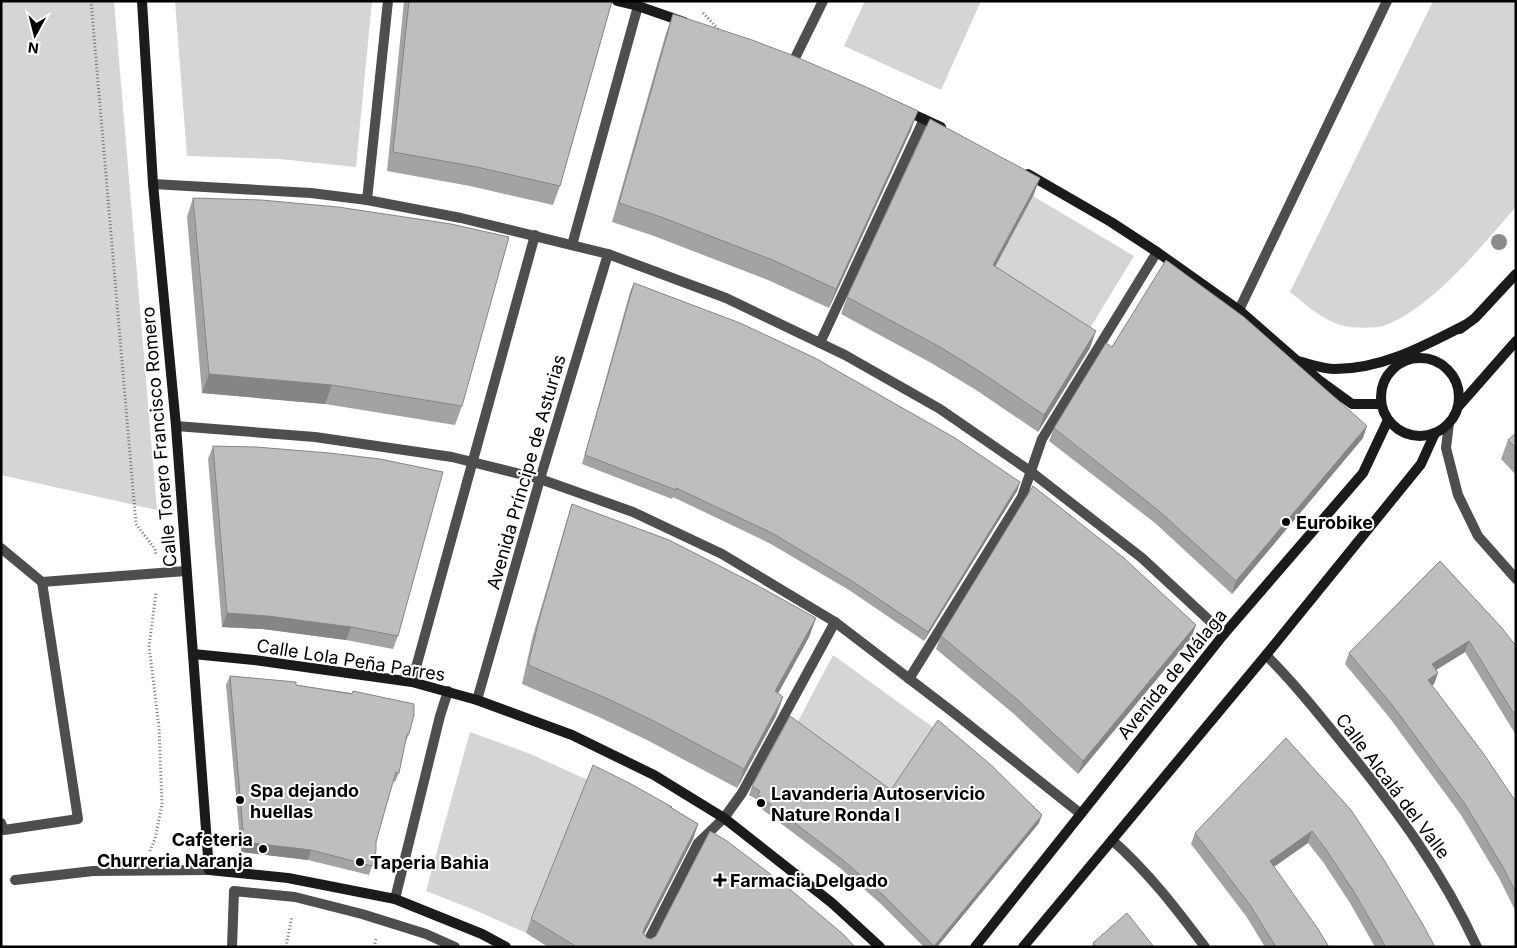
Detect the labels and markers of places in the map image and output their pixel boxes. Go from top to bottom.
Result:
place label: Eurobike [1296,512,1373,533]
marker: Eurobike [1280,516,1292,528]
place label: Spa dejando huellas [250,780,359,822]
place label: Lavanderia Autoservicio Nature Ronda I [771,783,985,825]
marker: Spa dejando huellas [234,794,246,806]
marker: Lavanderia Autoservicio Nature Ronda I [755,797,767,809]
place label: Cafeteria Churreria Naranja [97,829,253,871]
marker: Cafeteria Churreria Naranja [257,843,269,855]
place label: Taperia Bahia [370,852,489,873]
marker: Taperia Bahia [354,856,366,868]
place label: Farmacia Delgado [730,870,888,891]
marker: Farmacia Delgado [714,874,726,886]

